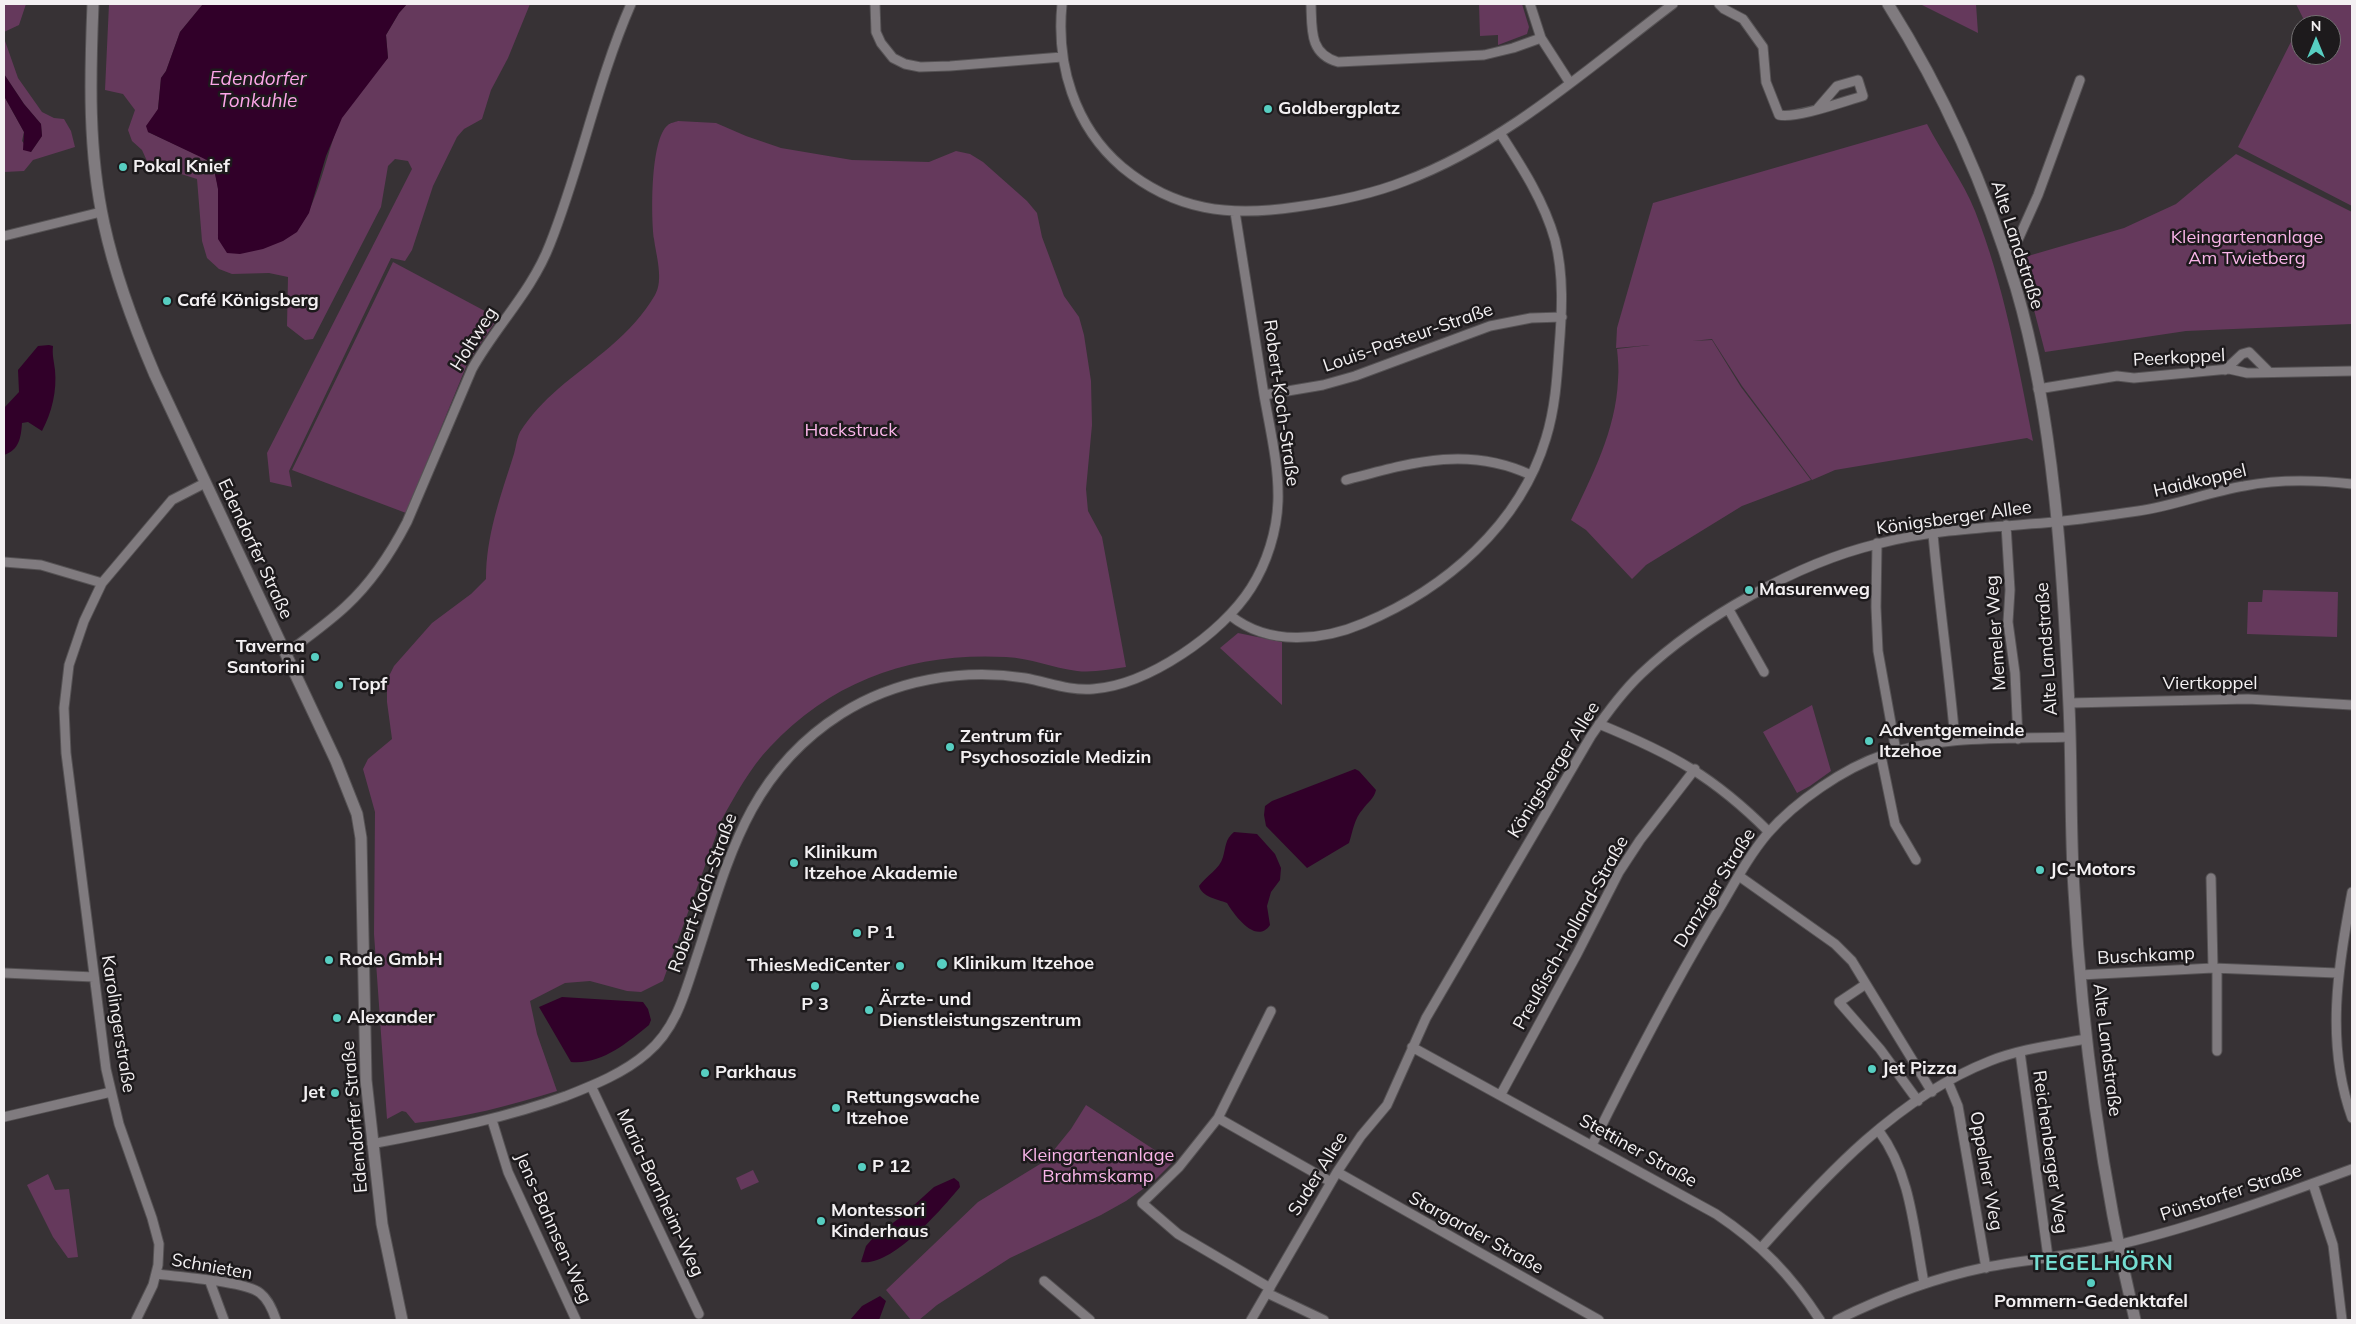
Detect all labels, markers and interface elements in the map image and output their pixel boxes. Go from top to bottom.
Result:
north arrow [2291,15,2341,65]
text: N [2311,17,2321,35]
water label: Edendorfer Tonkuhle [209,68,307,112]
place label: Goldbergplatz [1278,98,1400,120]
marker: Goldbergplatz [1262,103,1274,115]
place label: Pokal Knief [133,156,230,178]
marker: Pokal Knief [117,161,129,173]
street label: Alte Landstraße [1986,178,2048,312]
park label: Kleingartenanlage Am Twietberg [2171,227,2323,270]
place label: Café Königsberg [177,290,319,312]
marker: Café Königsberg [161,295,173,307]
street label: Louis-Pasteur-Straße [1320,299,1496,377]
street label: Holtweg [446,303,502,375]
street label: Robert-Koch-Straße [1259,318,1303,488]
street label: Peerkoppel [2132,345,2226,371]
park label: Hackstruck [805,420,897,442]
street label: Haidkoppel [2151,460,2249,502]
street label: Edendorfer Straße [213,475,297,623]
street label: Königsberger Allee [1875,496,2033,540]
street label: Memeler Weg [1981,575,2011,691]
place label: Masurenweg [1759,579,1870,601]
street label: Alte Landstraße [2032,582,2062,716]
marker: Masurenweg [1743,584,1755,596]
place label: Taverna Santorini [227,636,305,679]
marker: Taverna Santorini [309,651,321,663]
street label: Viertkoppel [2163,673,2257,695]
place label: Topf [349,674,387,696]
marker: Topf [333,679,345,691]
street label: Königsberger Allee [1503,698,1605,842]
place label: Adventgemeinde Itzehoe [1879,720,2024,762]
place label: Zentrum für Psychosoziale Medizin [960,726,1151,769]
marker: Adventgemeinde Itzehoe [1863,735,1875,747]
marker: Zentrum für Psychosoziale Medizin [944,741,956,753]
street label: Robert-Koch-Straße [664,810,742,976]
street label: Danziger Straße [1670,825,1760,951]
street label: Preußisch-Holland-Straße [1509,832,1633,1034]
place label: Klinikum Itzehoe Akademie [804,842,958,884]
marker: Klinikum Itzehoe Akademie [788,857,800,869]
place label: JC-Motors [2050,859,2136,881]
marker: JC-Motors [2034,864,2046,876]
place label: P 1 [867,922,895,944]
marker: P 1 [851,927,863,939]
street label: Buschkamp [2097,943,2195,969]
place label: Rode GmbH [339,949,443,971]
place label: Klinikum Itzehoe [953,953,1094,975]
street label: Karolingerstraße [96,954,140,1094]
marker: Rode GmbH [323,954,335,966]
place label: ThiesMediCenter [747,955,890,977]
marker: Klinikum Itzehoe [935,957,949,971]
marker: ThiesMediCenter [894,960,906,972]
marker: P 3 [809,980,821,992]
street label: Alte Landstraße [2088,982,2126,1118]
place label: Ärzte- und Dienstleistungszentrum [879,989,1081,1032]
place label: P 3 [801,994,829,1016]
marker: Ärzte- und Dienstleistungszentrum [863,1004,875,1016]
place label: Alexander [347,1007,435,1029]
marker: Alexander [331,1012,343,1024]
street label: Edendorfer Straße [338,1040,372,1194]
place label: Jet Pizza [1882,1058,1957,1080]
place label: Parkhaus [715,1062,797,1084]
marker: Jet Pizza [1866,1063,1878,1075]
marker: Parkhaus [699,1067,711,1079]
street label: Reichenberger Weg [2028,1069,2072,1235]
place label: Jet [302,1082,325,1104]
marker: Jet [329,1087,341,1099]
place label: Rettungswache Itzehoe [846,1087,980,1130]
marker: Rettungswache Itzehoe [830,1102,842,1114]
street label: Maria-Bornheim-Weg [612,1106,708,1280]
street label: Stettiner Straße [1575,1110,1701,1192]
street label: Oppelner Weg [1965,1110,2007,1232]
street label: Suder Allee [1284,1128,1352,1220]
park label: Kleingartenanlage Brahmskamp [1022,1145,1174,1188]
street label: Jens-Bahnsen-Weg [510,1149,596,1307]
place label: P 12 [872,1156,911,1178]
street label: Pünstorfer Straße [2157,1160,2305,1226]
marker: P 12 [856,1161,868,1173]
street label: Stargarder Straße [1405,1187,1547,1279]
place label: Montessori Kinderhaus [831,1200,928,1242]
marker: Montessori Kinderhaus [815,1215,827,1227]
street label: Schnieten [170,1249,254,1285]
district label: TEGELHÖRN [2029,1250,2175,1276]
marker: Pommern-Gedenktafel [2085,1277,2097,1289]
place label: Pommern-Gedenktafel [1994,1291,2188,1313]

